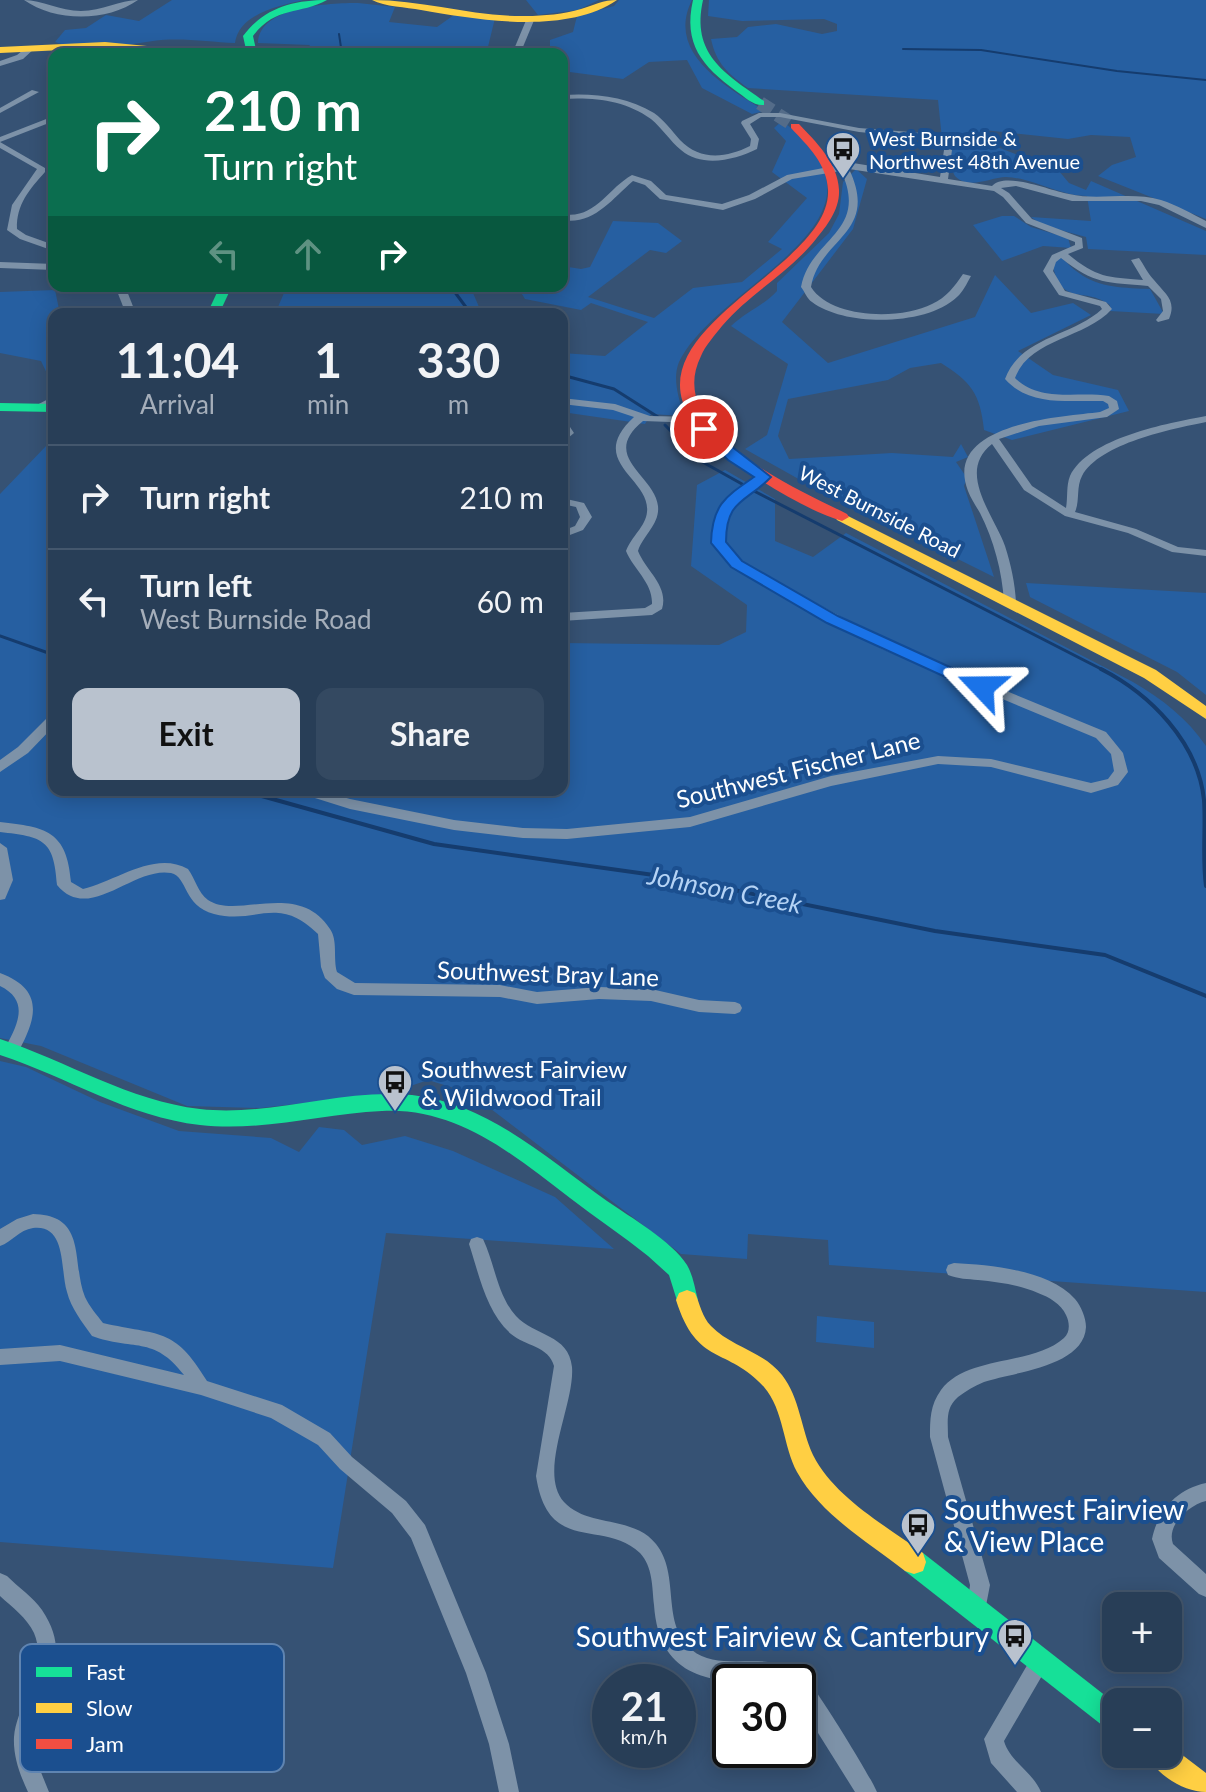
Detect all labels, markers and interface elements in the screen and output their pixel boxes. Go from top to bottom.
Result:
text: 210 m [204,76,362,143]
icon: right [72,80,176,184]
place label: West Burnside & Northwest 48th Avenue [869,126,1080,173]
bus stop icon: West Burnside & Northwest 48th Avenue [824,130,862,180]
text: Turn right [204,144,357,188]
icon: left [202,232,246,276]
icon: ahead [286,232,330,276]
icon: right [370,232,414,276]
text: 11:04 [116,331,239,388]
text: 1 [314,331,342,388]
text: 330 [417,331,500,388]
text: Arrival [140,388,215,420]
text: min [307,388,349,420]
text: m [448,388,469,420]
pin [670,395,738,463]
icon: arrive [682,407,726,451]
street label: West Burnside Road [795,460,965,562]
icon: right [72,475,116,519]
text: Turn right [140,479,270,515]
text: 210 m [459,479,544,515]
text: Turn left [140,567,252,603]
icon: left [72,579,116,623]
text: 60 m [477,583,544,619]
text: West Burnside Road [140,603,372,635]
position arrow [940,645,1024,729]
button: Exit [72,688,300,780]
button: Share [316,688,544,780]
street label: Southwest Fischer Lane [673,725,923,813]
water label: Johnson Creek [644,858,805,920]
street label: Southwest Bray Lane [437,955,659,991]
place label: Southwest Fairview & Wildwood Trail [421,1054,627,1111]
bus stop icon: Southwest Fairview & Wildwood Trail [376,1063,414,1113]
place label: Southwest Fairview & View Place [944,1492,1185,1558]
bus stop icon: Southwest Fairview & View Place [899,1506,937,1556]
map controls [1102,1592,1182,1768]
button: + [1102,1592,1182,1672]
bus stop icon: Southwest Fairview & Canterbury [996,1617,1034,1667]
place label: Southwest Fairview & Canterbury [576,1619,990,1653]
legend [20,1644,284,1772]
text: Fast [86,1658,125,1685]
speed limit sign: 30 [712,1664,816,1768]
text: 21 [621,1682,667,1730]
button: − [1102,1688,1182,1768]
text: Slow [86,1694,133,1721]
text: km/h [621,1724,667,1748]
text: Jam [86,1730,124,1757]

